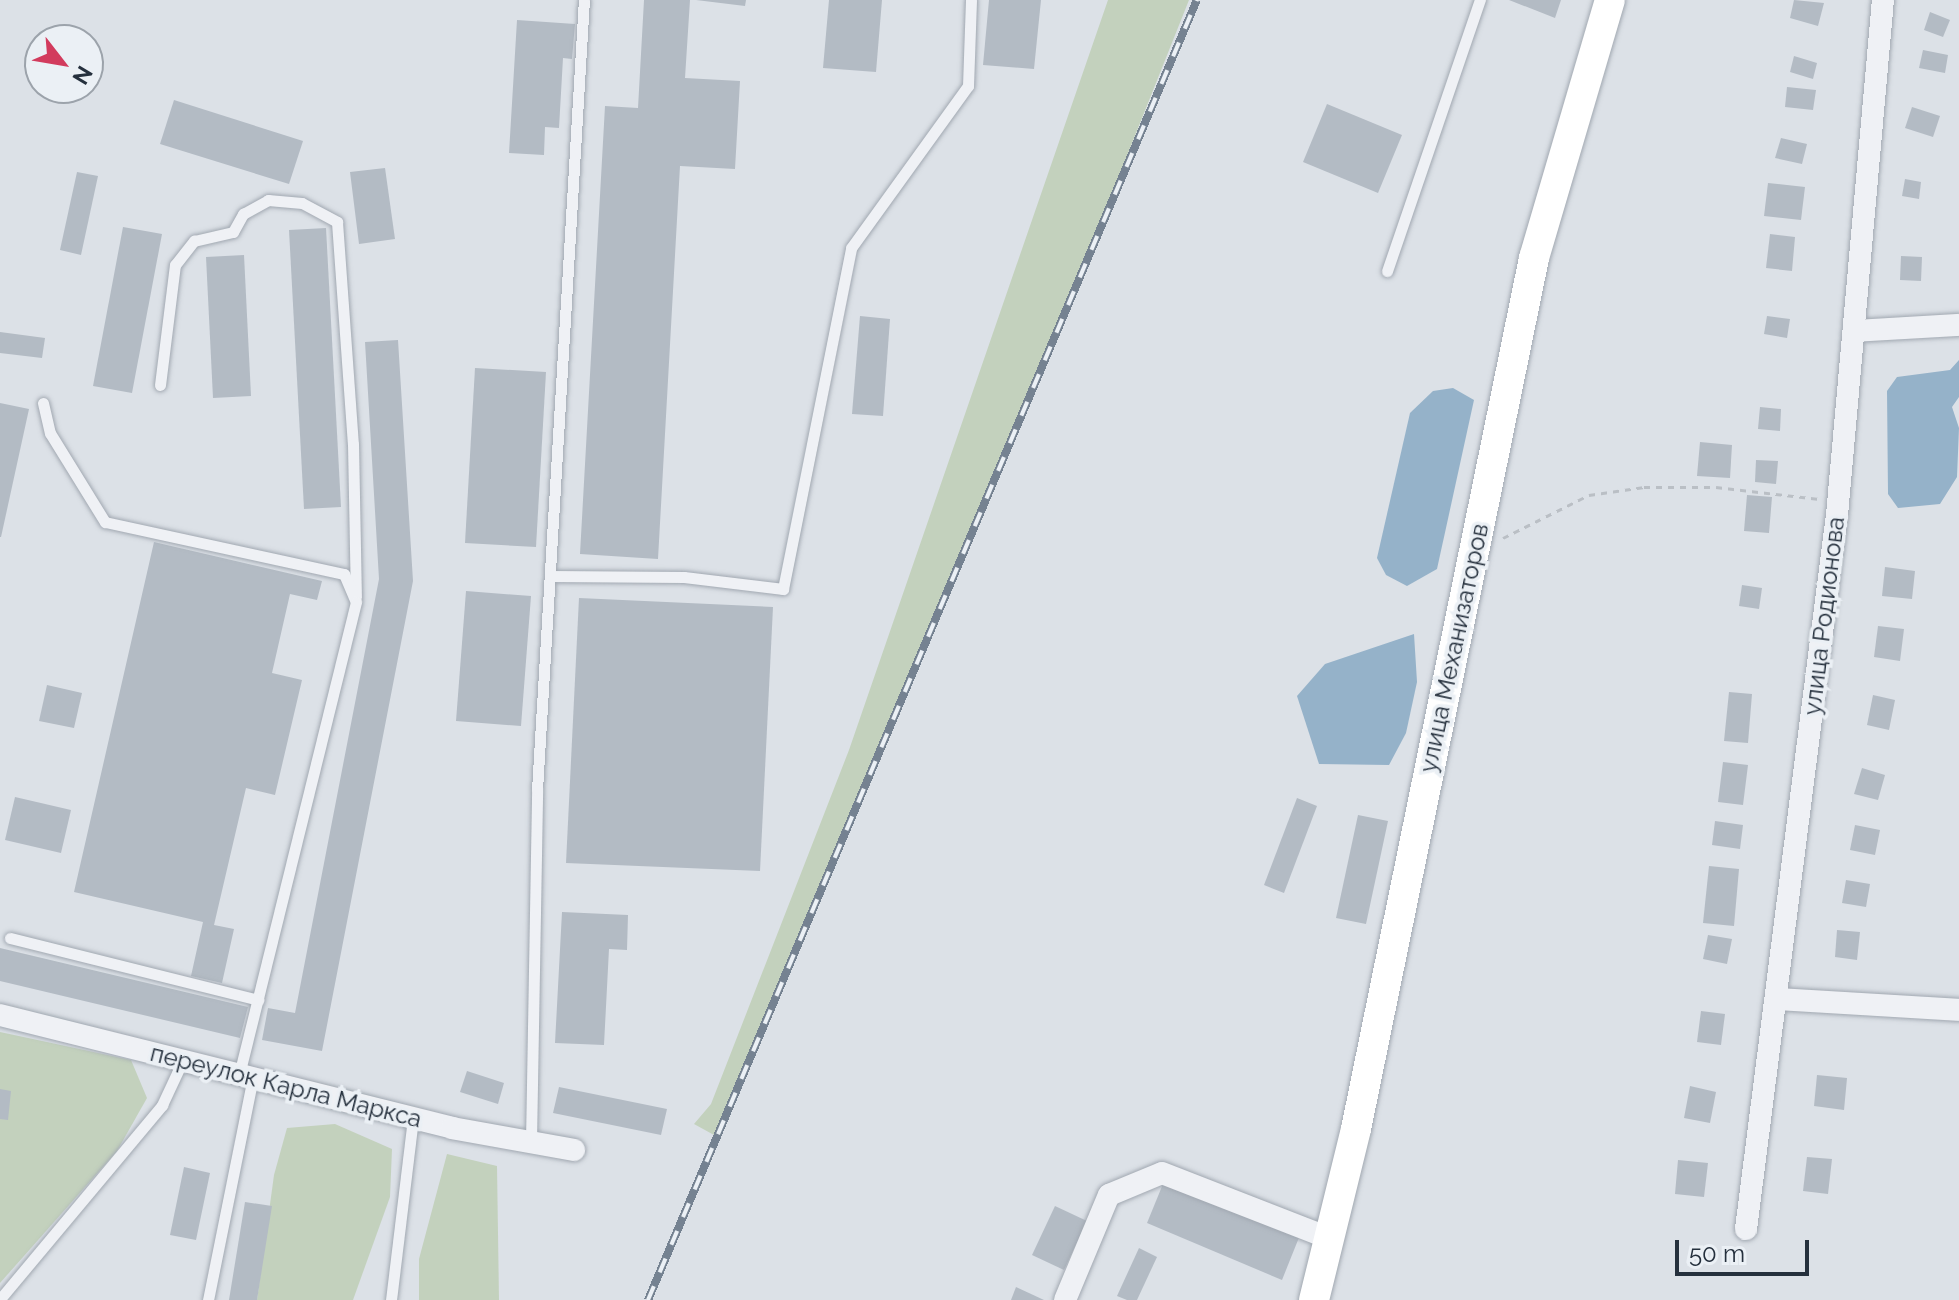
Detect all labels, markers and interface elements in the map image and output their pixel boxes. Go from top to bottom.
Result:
north arrow [24,24,104,104]
text: N [67,61,98,89]
street label: улица Родионова [1798,515,1850,717]
street label: улица Механизаторов [1414,521,1494,775]
street label: переулок Карла Маркса [147,1038,425,1134]
scale bar [1679,1224,1813,1274]
text: 50 m [1689,1239,1745,1268]

